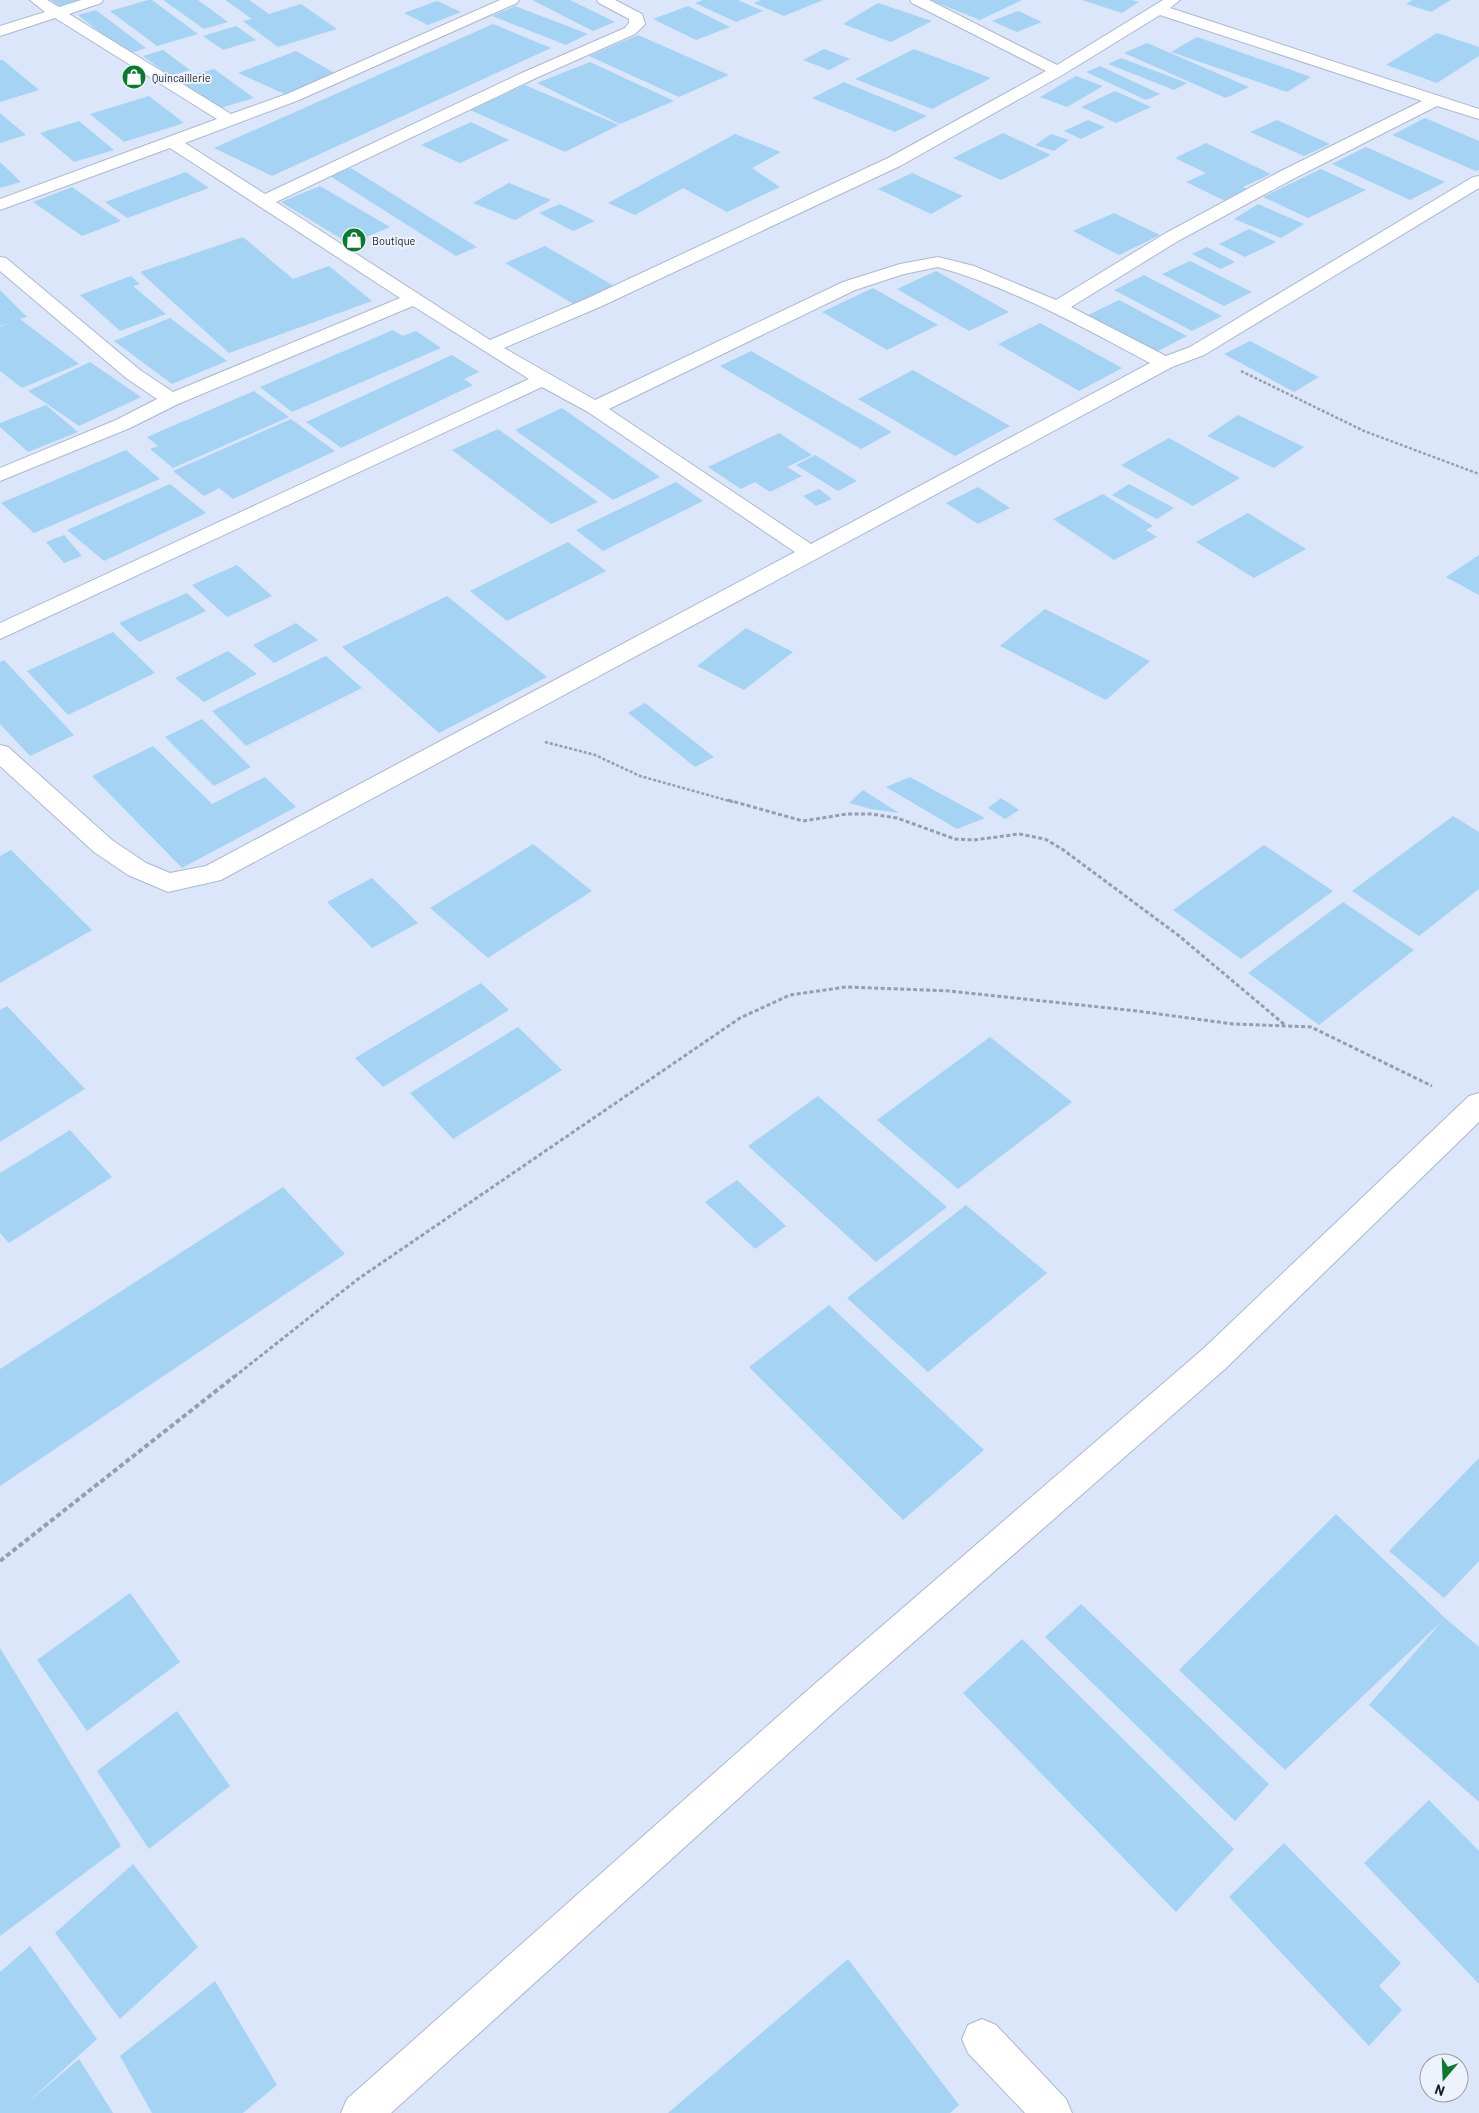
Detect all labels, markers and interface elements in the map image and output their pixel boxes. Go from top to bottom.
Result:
shop icon: Quincaillerie [121,64,147,90]
place label: Quincaillerie [152,71,211,84]
shop icon: Boutique [341,227,367,253]
place label: Boutique [372,234,416,247]
north arrow [1419,2053,1469,2103]
text: N [1432,2081,1447,2100]

